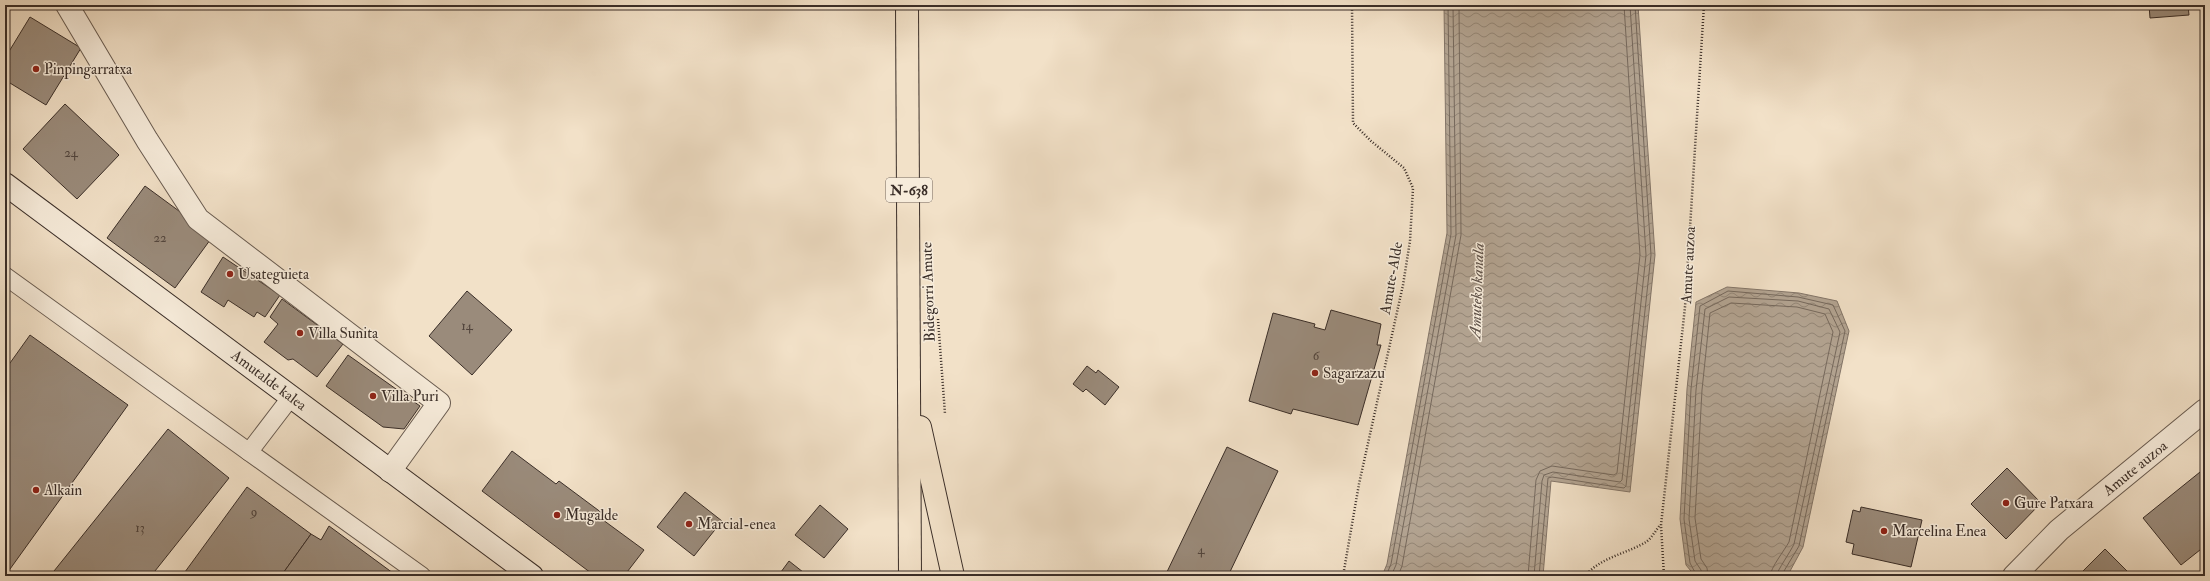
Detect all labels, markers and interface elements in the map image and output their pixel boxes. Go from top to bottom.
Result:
place label: Pinpingarratxa [44,60,133,80]
marker: Pinpingarratxa [31,64,41,74]
house number: 24 [64,145,79,161]
road number: N-638 [886,178,932,202]
street label: Amute auzoa [1677,225,1700,305]
house number: 22 [153,230,167,246]
street label: Amute-Alde [1376,240,1407,317]
street label: Bidegorri Amute [917,242,940,342]
water label: Amuteko kanala [1465,243,1489,341]
place label: Usateguieta [238,265,310,284]
marker: Usateguieta [225,269,235,279]
house number: 14 [461,318,474,334]
place label: Villa Sunita [308,324,379,343]
marker: Villa Sunita [295,328,305,338]
street label: Amutalde kalea [226,345,311,416]
house number: 6 [1313,348,1321,364]
place label: Sagarzazu [1323,364,1385,383]
marker: Sagarzazu [1310,368,1320,378]
place label: Villa Puri [381,387,439,406]
marker: Villa Puri [368,391,378,401]
street label: Amute auzoa [2098,436,2172,501]
place label: Alkain [43,481,83,500]
marker: Alkain [31,485,41,495]
place label: Gure Patxara [2014,494,2094,513]
marker: Gure Patxara [2001,498,2011,508]
house number: 9 [250,504,257,520]
place label: Mugalde [565,506,618,525]
marker: Mugalde [552,510,562,520]
place label: Marcial-enea [697,515,777,534]
marker: Marcial-enea [684,519,694,529]
house number: 13 [135,520,145,536]
place label: Marcelina Enea [1892,522,1987,541]
marker: Marcelina Enea [1879,526,1889,536]
house number: 4 [1197,542,1205,558]

